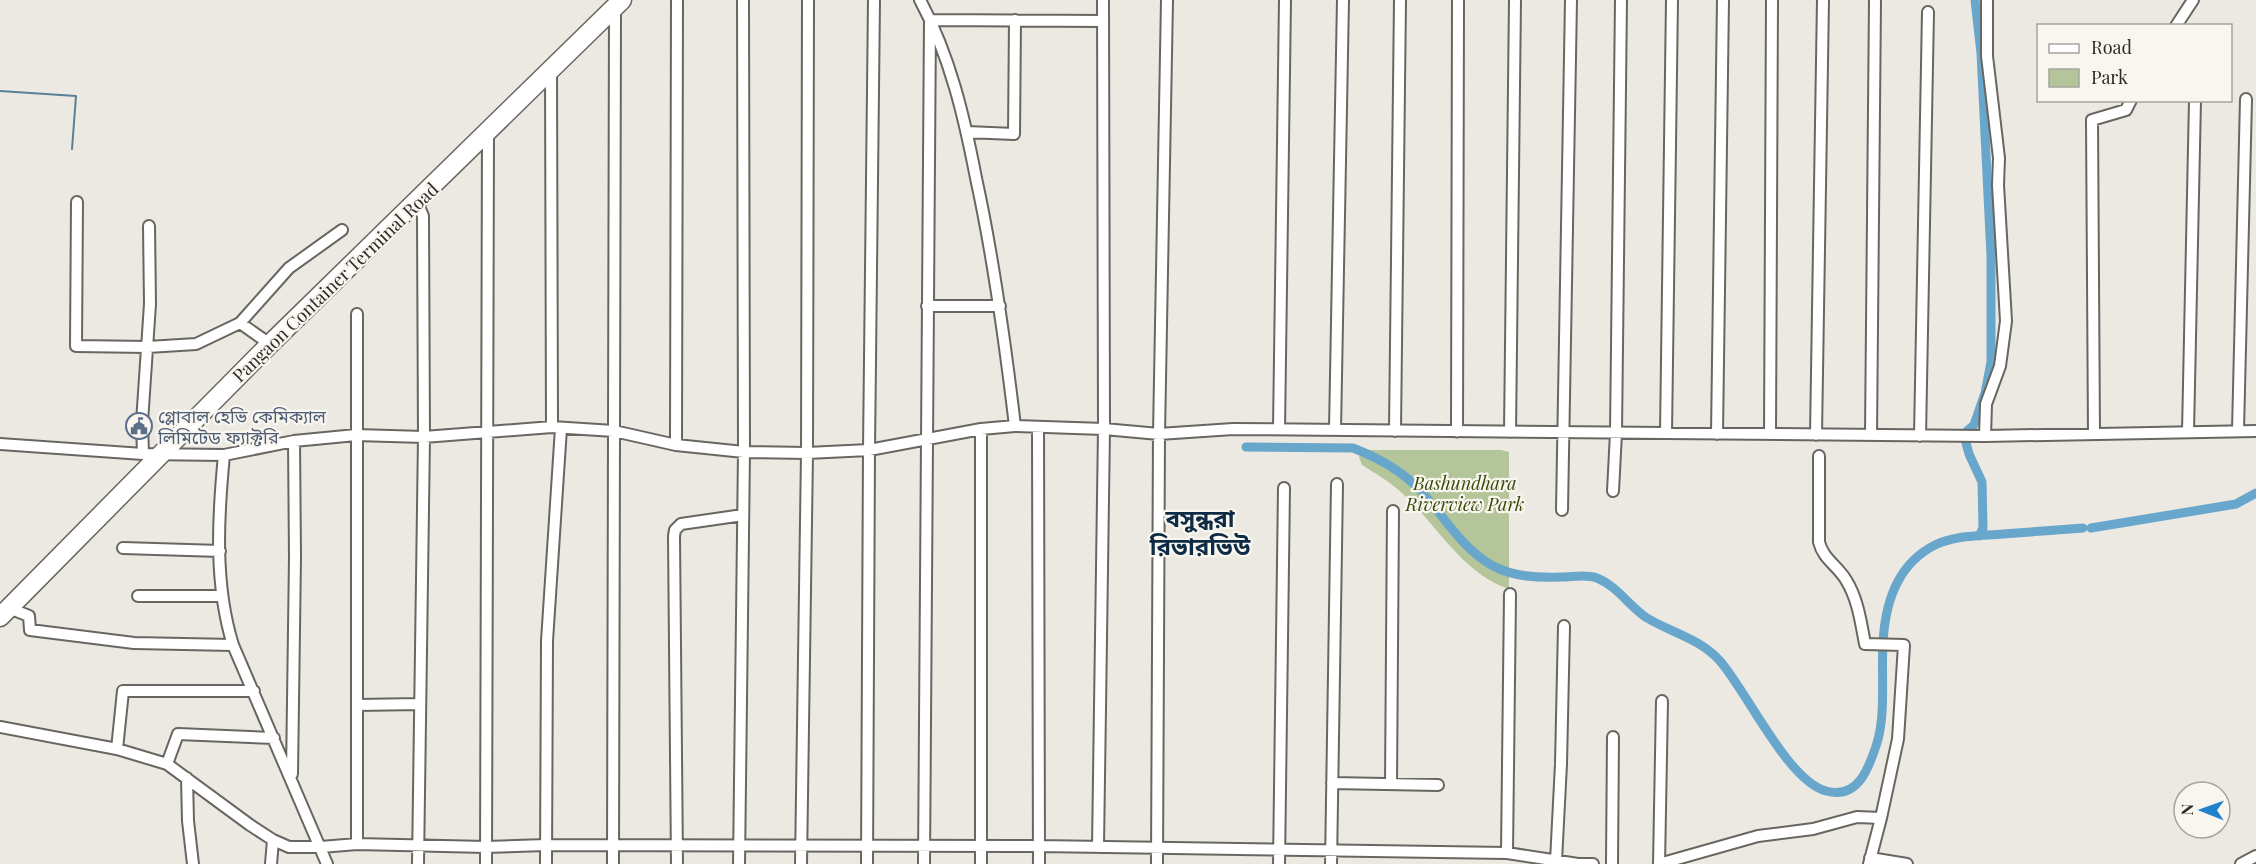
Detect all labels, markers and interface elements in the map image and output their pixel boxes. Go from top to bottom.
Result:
legend [2037,24,2232,102]
text: Road [2091,35,2132,59]
text: Park [2091,65,2128,89]
street label: Pangaon Container Terminal Road [227,177,444,387]
place label: গ্লোবাল হেভি কেমিক্যাল লিমিটেড ফ্যাক্টরি [157,404,327,449]
public building icon: গ্লোবাল হেভি কেমিক্যাল লিমিটেড ফ্যাক্টরি [124,411,154,441]
park label: Bashundhara Riverview Park [1405,471,1524,516]
district label: বসুন্ধরা রিভারভিউ [1149,501,1251,561]
north arrow [2172,780,2232,840]
text: N [2176,803,2197,816]

